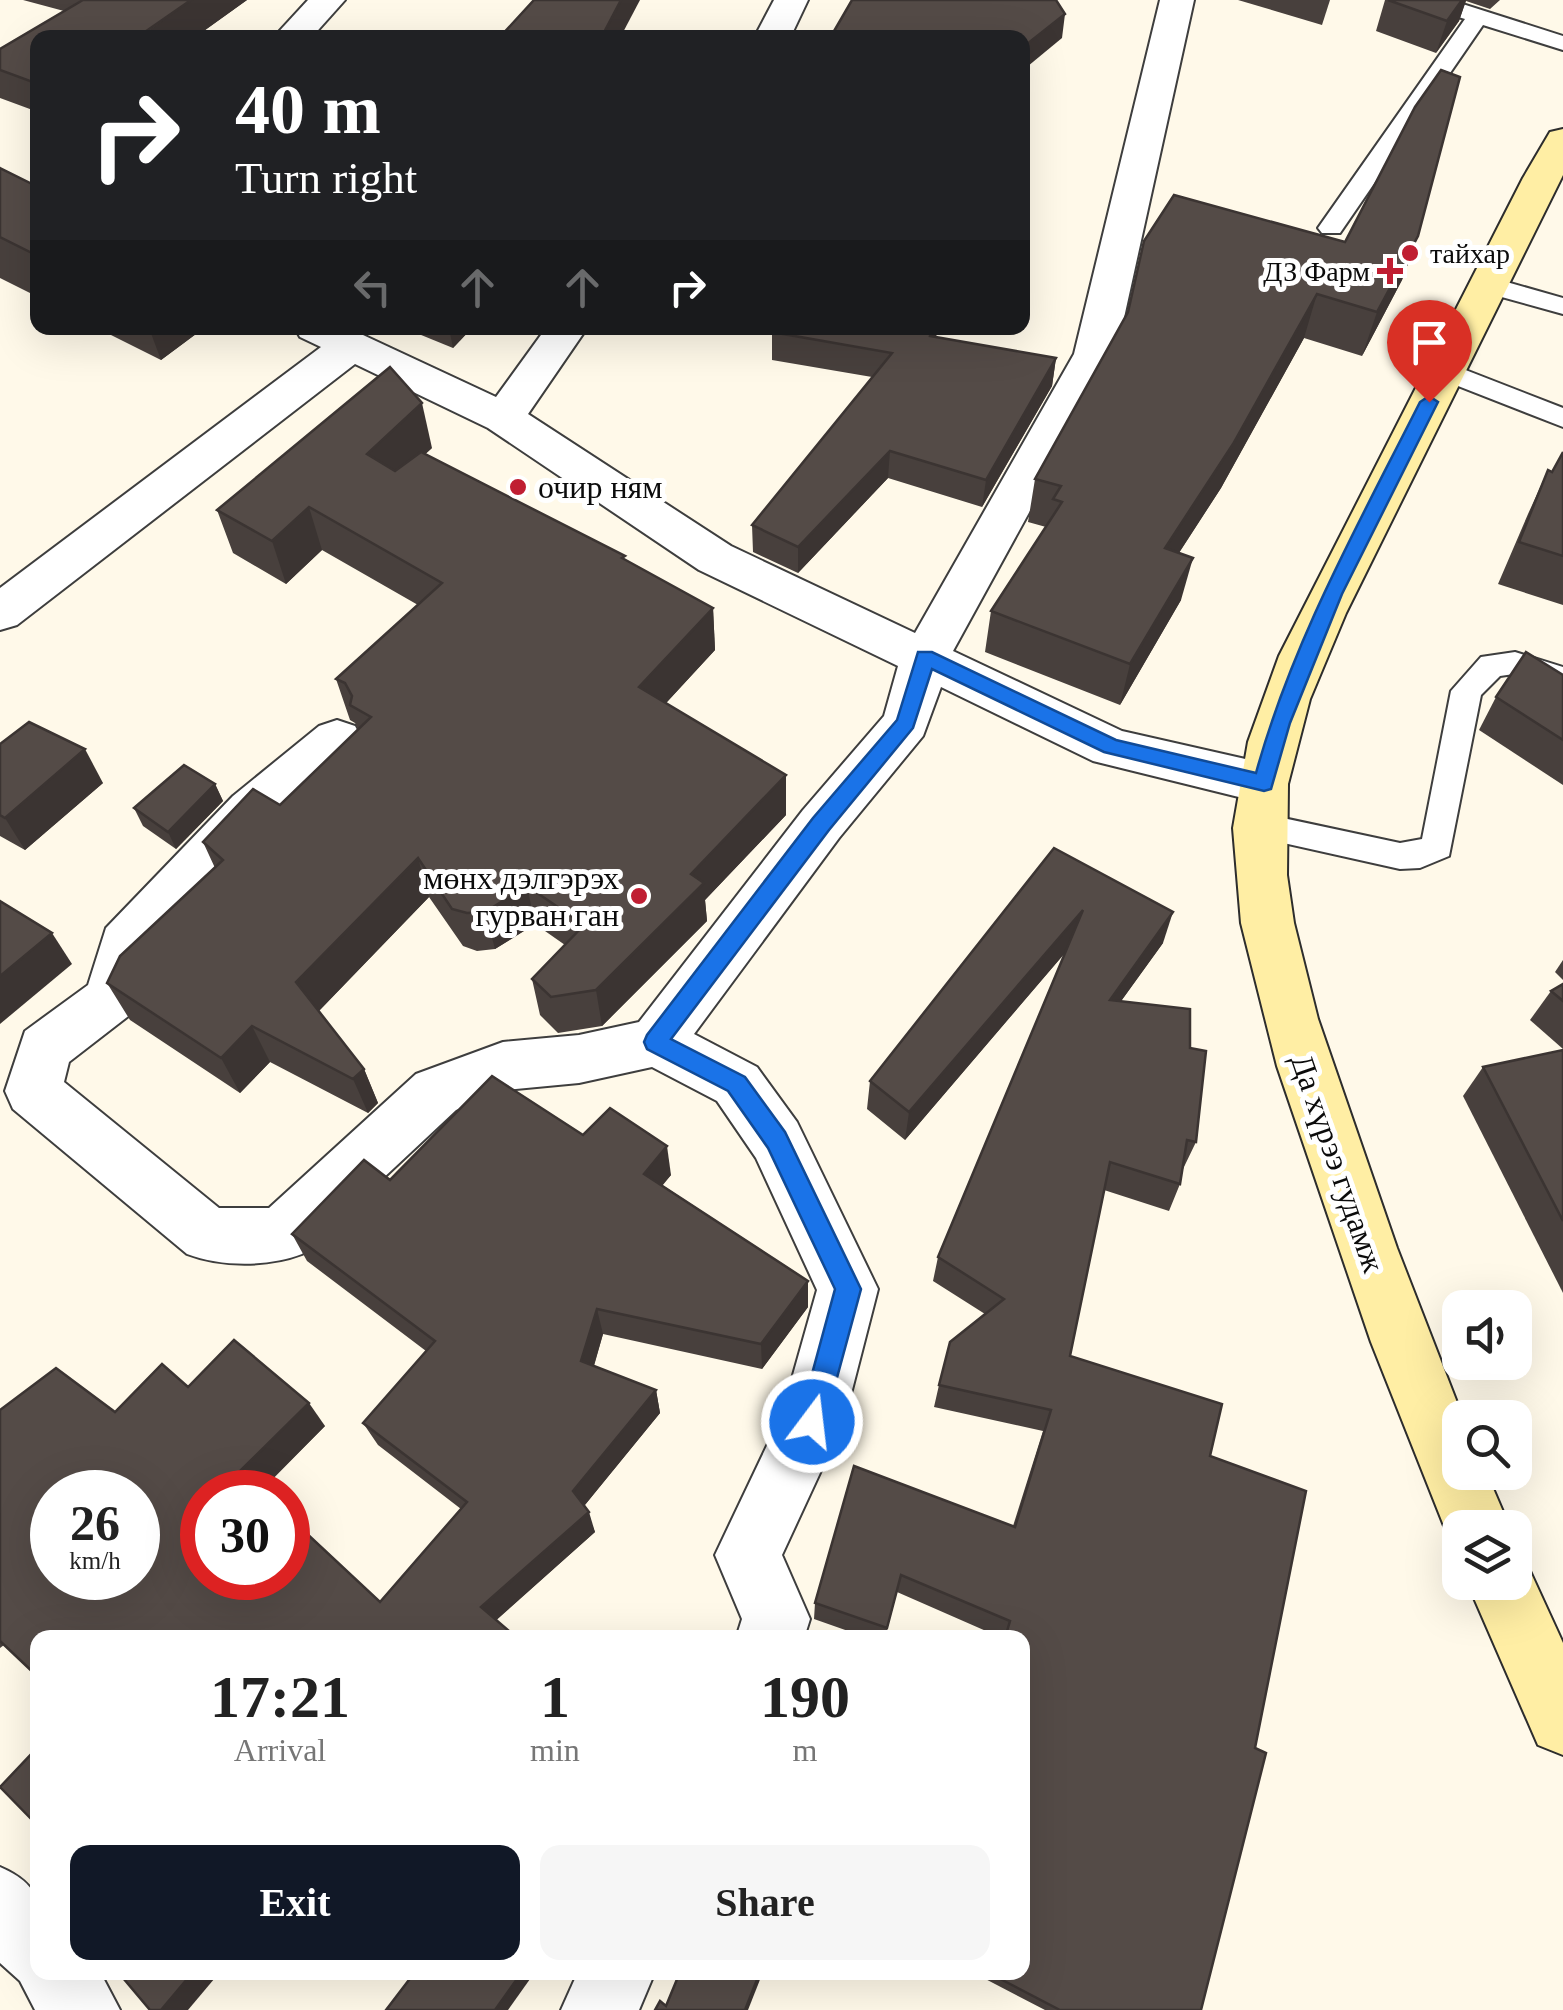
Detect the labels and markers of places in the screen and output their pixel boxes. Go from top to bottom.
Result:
place label: тайхар [1430,238,1510,269]
marker: тайхар [1399,242,1421,264]
place label: ДЗ Фарм [1263,256,1370,287]
marker: ДЗ Фарм [1379,260,1401,282]
pin [1387,300,1472,403]
place label: очир ням [538,469,662,505]
marker: очир ням [507,476,529,498]
place label: мөнх дэлгэрэх гурван ган [423,860,619,933]
marker: мөнх дэлгэрэх гурван ган [628,885,650,907]

